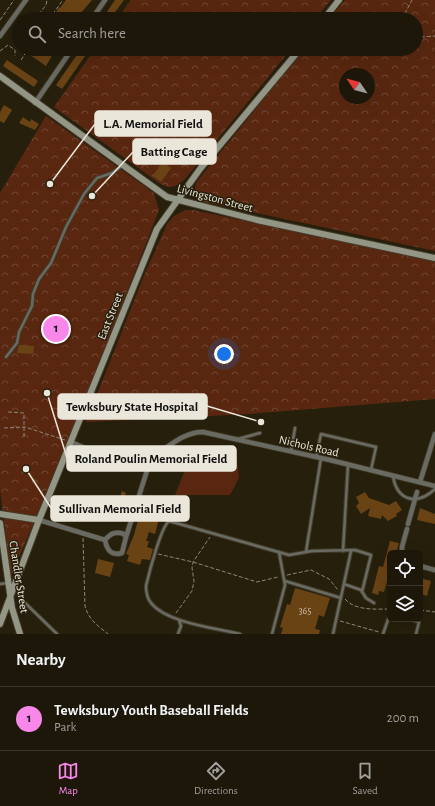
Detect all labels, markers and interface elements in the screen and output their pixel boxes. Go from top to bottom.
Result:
search box [12,12,423,56]
icon: search [26,23,48,45]
text: Search here [58,26,126,41]
north arrow [339,68,375,104]
callout: L.A. Memorial Field [95,111,211,136]
text: L.A. Memorial Field [103,118,203,131]
callout: Batting Cage [133,139,216,164]
text: Batting Cage [141,146,207,159]
street label: Livingston Street [176,182,254,214]
street label: East Street [95,291,125,341]
pin: 1 [43,314,69,344]
your location [214,344,234,364]
callout: Tewksbury State Hospital [58,394,207,419]
text: Tewksbury State Hospital [66,401,198,414]
street label: Nichols Road [278,433,340,459]
callout: Roland Poulin Memorial Field [67,446,236,471]
text: Roland Poulin Memorial Field [75,453,228,466]
callout: Sullivan Memorial Field [51,496,189,521]
text: Sullivan Memorial Field [59,503,181,516]
street label: Chandler Street [7,540,31,614]
map controls [387,550,423,622]
button: locate [387,550,423,586]
button: layers [387,586,423,622]
house number: 365 [299,606,312,616]
text: Nearby [16,651,66,668]
text: Tewksbury Youth Baseball Fields [54,703,248,718]
text: 1 [27,712,31,725]
text: 200 m [387,712,419,725]
text: Park [54,721,76,734]
tab: Map [57,760,79,797]
tab: Directions [194,760,238,797]
tab: Saved [352,760,378,797]

